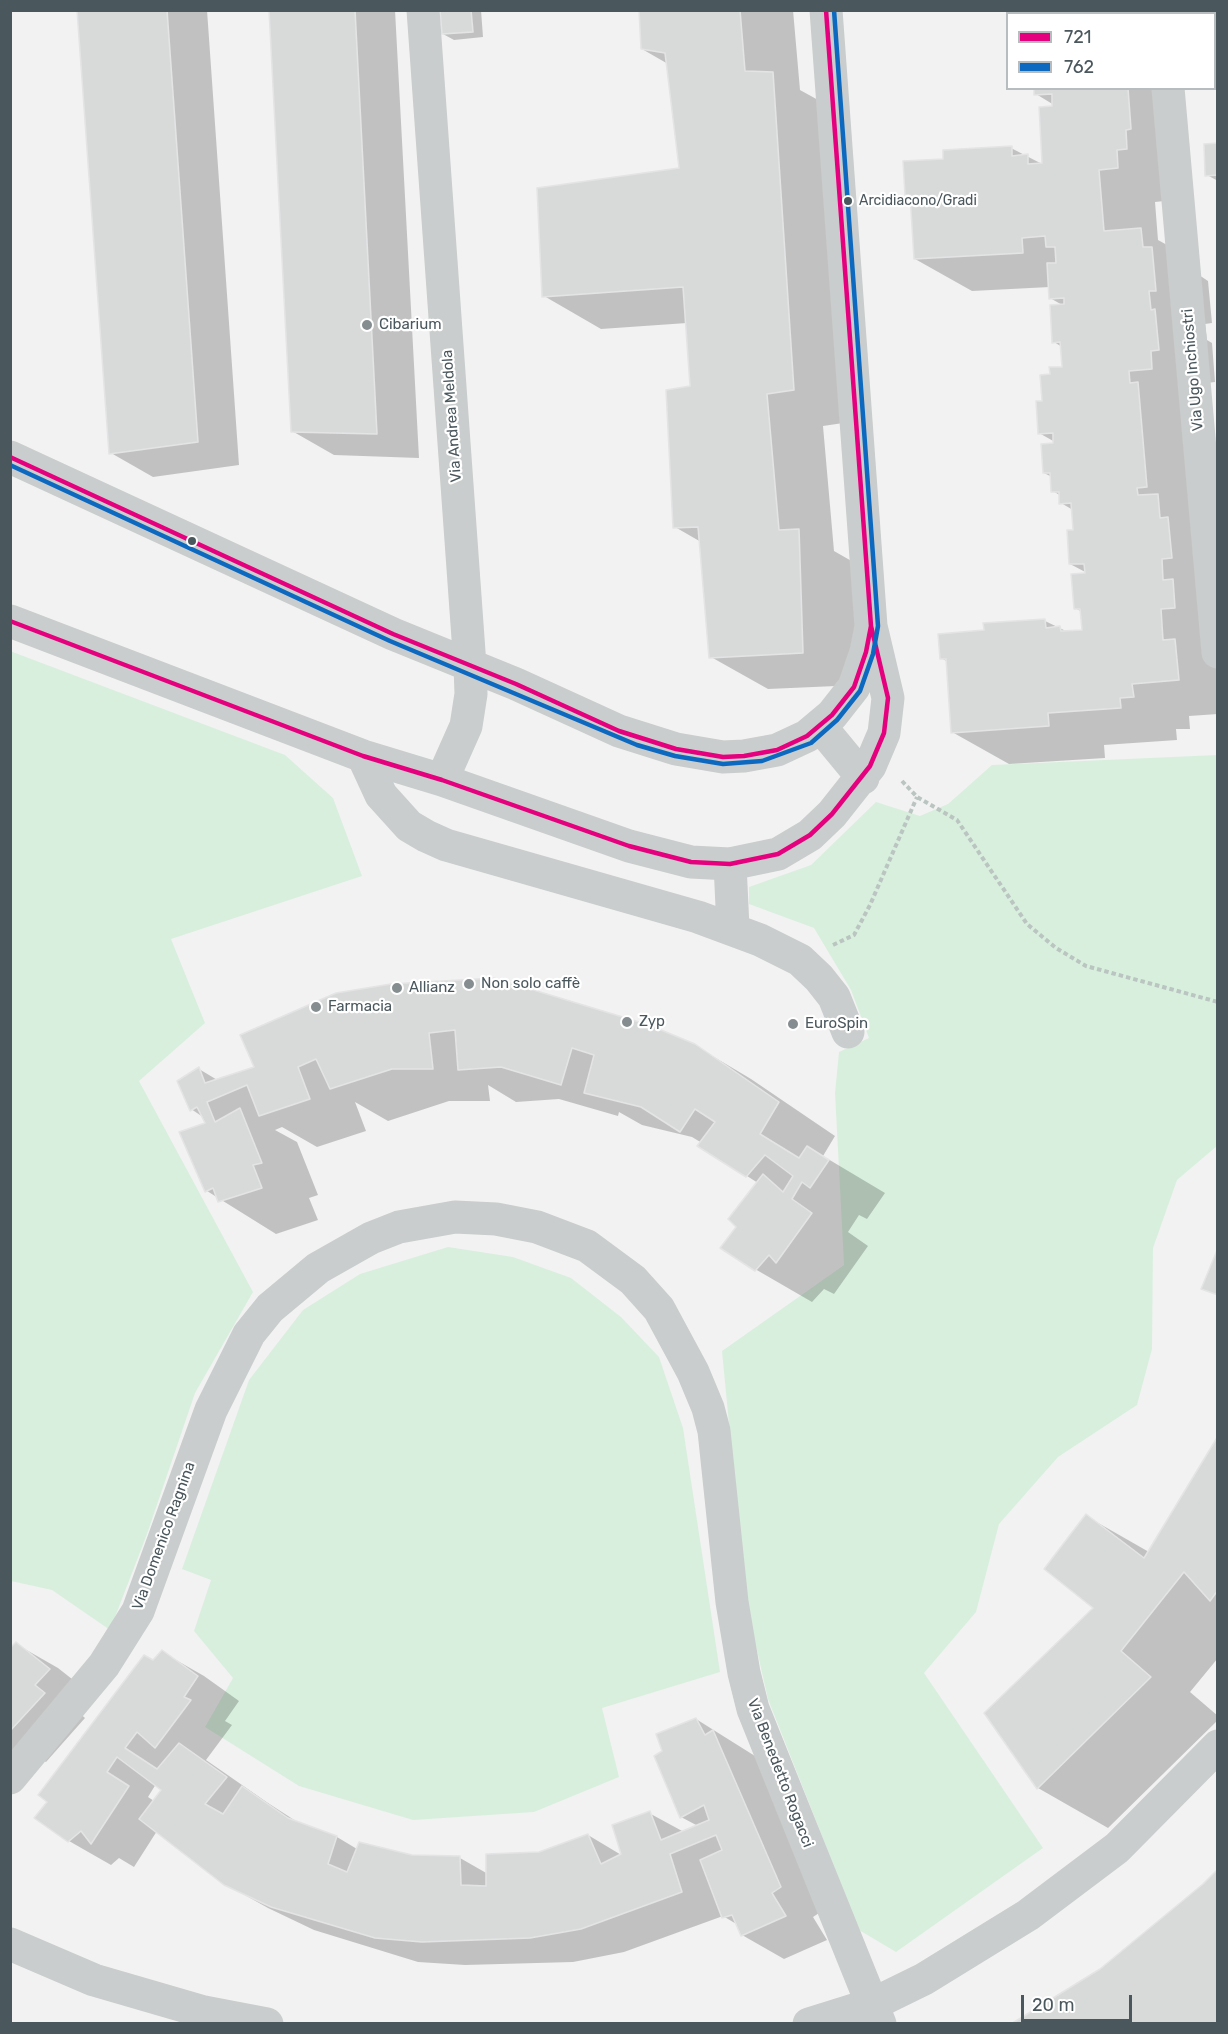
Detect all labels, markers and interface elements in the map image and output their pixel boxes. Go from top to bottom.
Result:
legend [1006,12,1216,90]
text: 721 [1064,26,1092,48]
text: 762 [1064,56,1094,78]
place label: Arcidiacono/Gradi [859,193,977,209]
marker: Arcidiacono/Gradi [842,195,854,207]
street label: Via Ugo Inchiostri [1179,308,1207,432]
place label: Cibarium [379,316,442,334]
marker: Cibarium [360,318,374,332]
street label: Via Andrea Meldola [438,349,466,483]
unlabelled marker [186,535,198,547]
place label: Non solo caffè [481,975,580,993]
marker: Non solo caffè [462,977,476,991]
place label: Allianz [409,979,455,997]
marker: Allianz [390,981,404,995]
place label: Farmacia [328,998,392,1016]
marker: Farmacia [309,1000,323,1014]
place label: Zyp [639,1013,665,1031]
marker: Zyp [620,1015,634,1029]
place label: EuroSpin [805,1015,868,1033]
marker: EuroSpin [786,1017,800,1031]
street label: Via Domenico Ragnina [129,1459,199,1613]
street label: Via Benedetto Rogacci [743,1696,817,1850]
scale bar [1024,1983,1135,2021]
text: 20 m [1032,1994,1074,2016]

